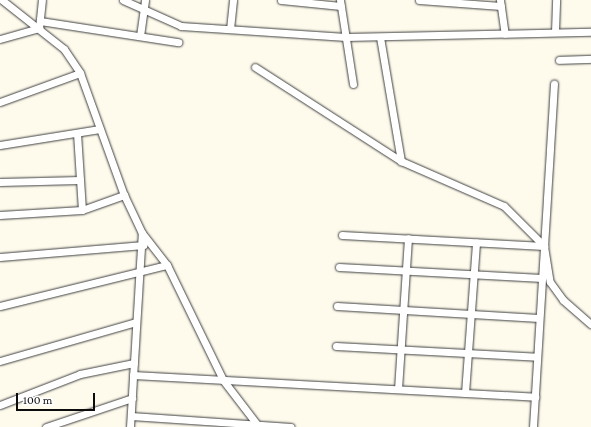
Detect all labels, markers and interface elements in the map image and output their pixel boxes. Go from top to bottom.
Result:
scale bar [18,385,97,411]
text: 100 m [23,393,52,407]

